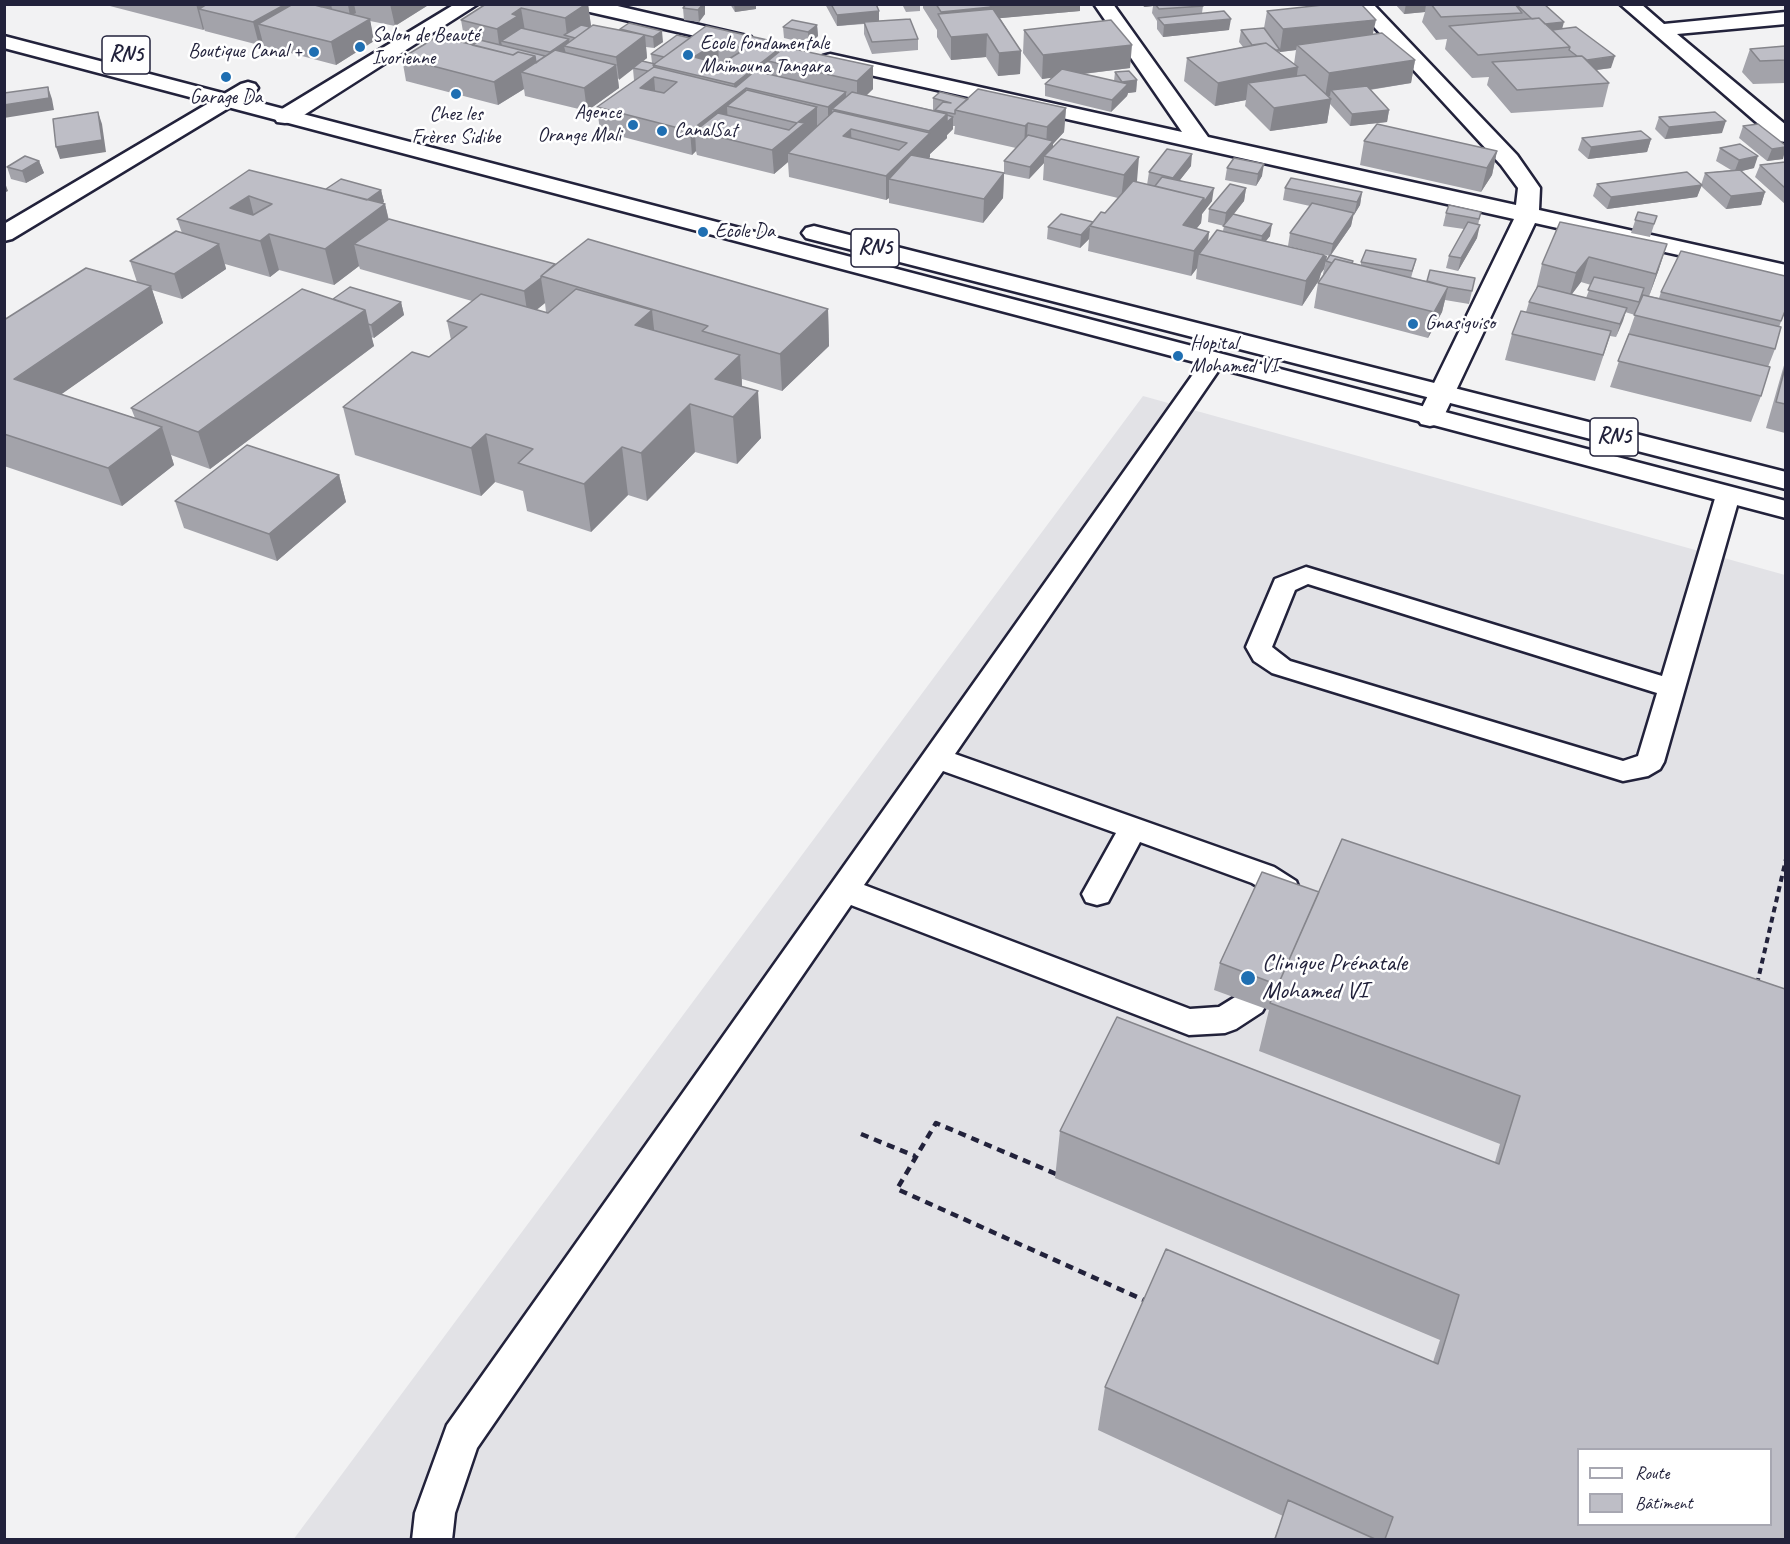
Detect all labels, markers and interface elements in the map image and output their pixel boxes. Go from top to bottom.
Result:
place label: Salon de Beauté Ivorienne [372,24,479,71]
place label: Ecole fondamentale Maïmouna Tangara [700,32,831,79]
road number: RN5 [102,36,150,74]
place label: Boutique Canal + [188,40,302,64]
marker: Salon de Beauté Ivorienne [353,40,367,54]
marker: Boutique Canal + [307,45,321,59]
marker: Ecole fondamentale Maïmouna Tangara [681,48,695,62]
marker: Garage Da [219,70,233,84]
place label: Garage Da [190,86,262,110]
marker: Chez les Frères Sidibe [449,87,463,101]
place label: Agence Orange Mali [538,101,621,148]
place label: Chez les Frères Sidibe [412,103,500,150]
marker: Agence Orange Mali [626,118,640,132]
place label: CanalSat [674,119,737,143]
marker: CanalSat [655,124,669,138]
place label: Ecole Da [715,220,775,244]
marker: Ecole Da [696,225,710,239]
road number: RN5 [851,229,899,267]
place label: Gnasiguiso [1425,312,1495,336]
marker: Gnasiguiso [1406,317,1420,331]
place label: Hopital Mohamed VI [1190,332,1278,379]
marker: Hopital Mohamed VI [1171,349,1185,363]
road number: RN5 [1590,418,1638,456]
place label: Clinique Prénatale Mohamed VI [1262,950,1407,1006]
marker: Clinique Prénatale Mohamed VI [1239,969,1257,987]
legend [1577,1448,1772,1526]
text: Route [1635,1462,1669,1484]
text: Bâtiment [1635,1492,1693,1514]

